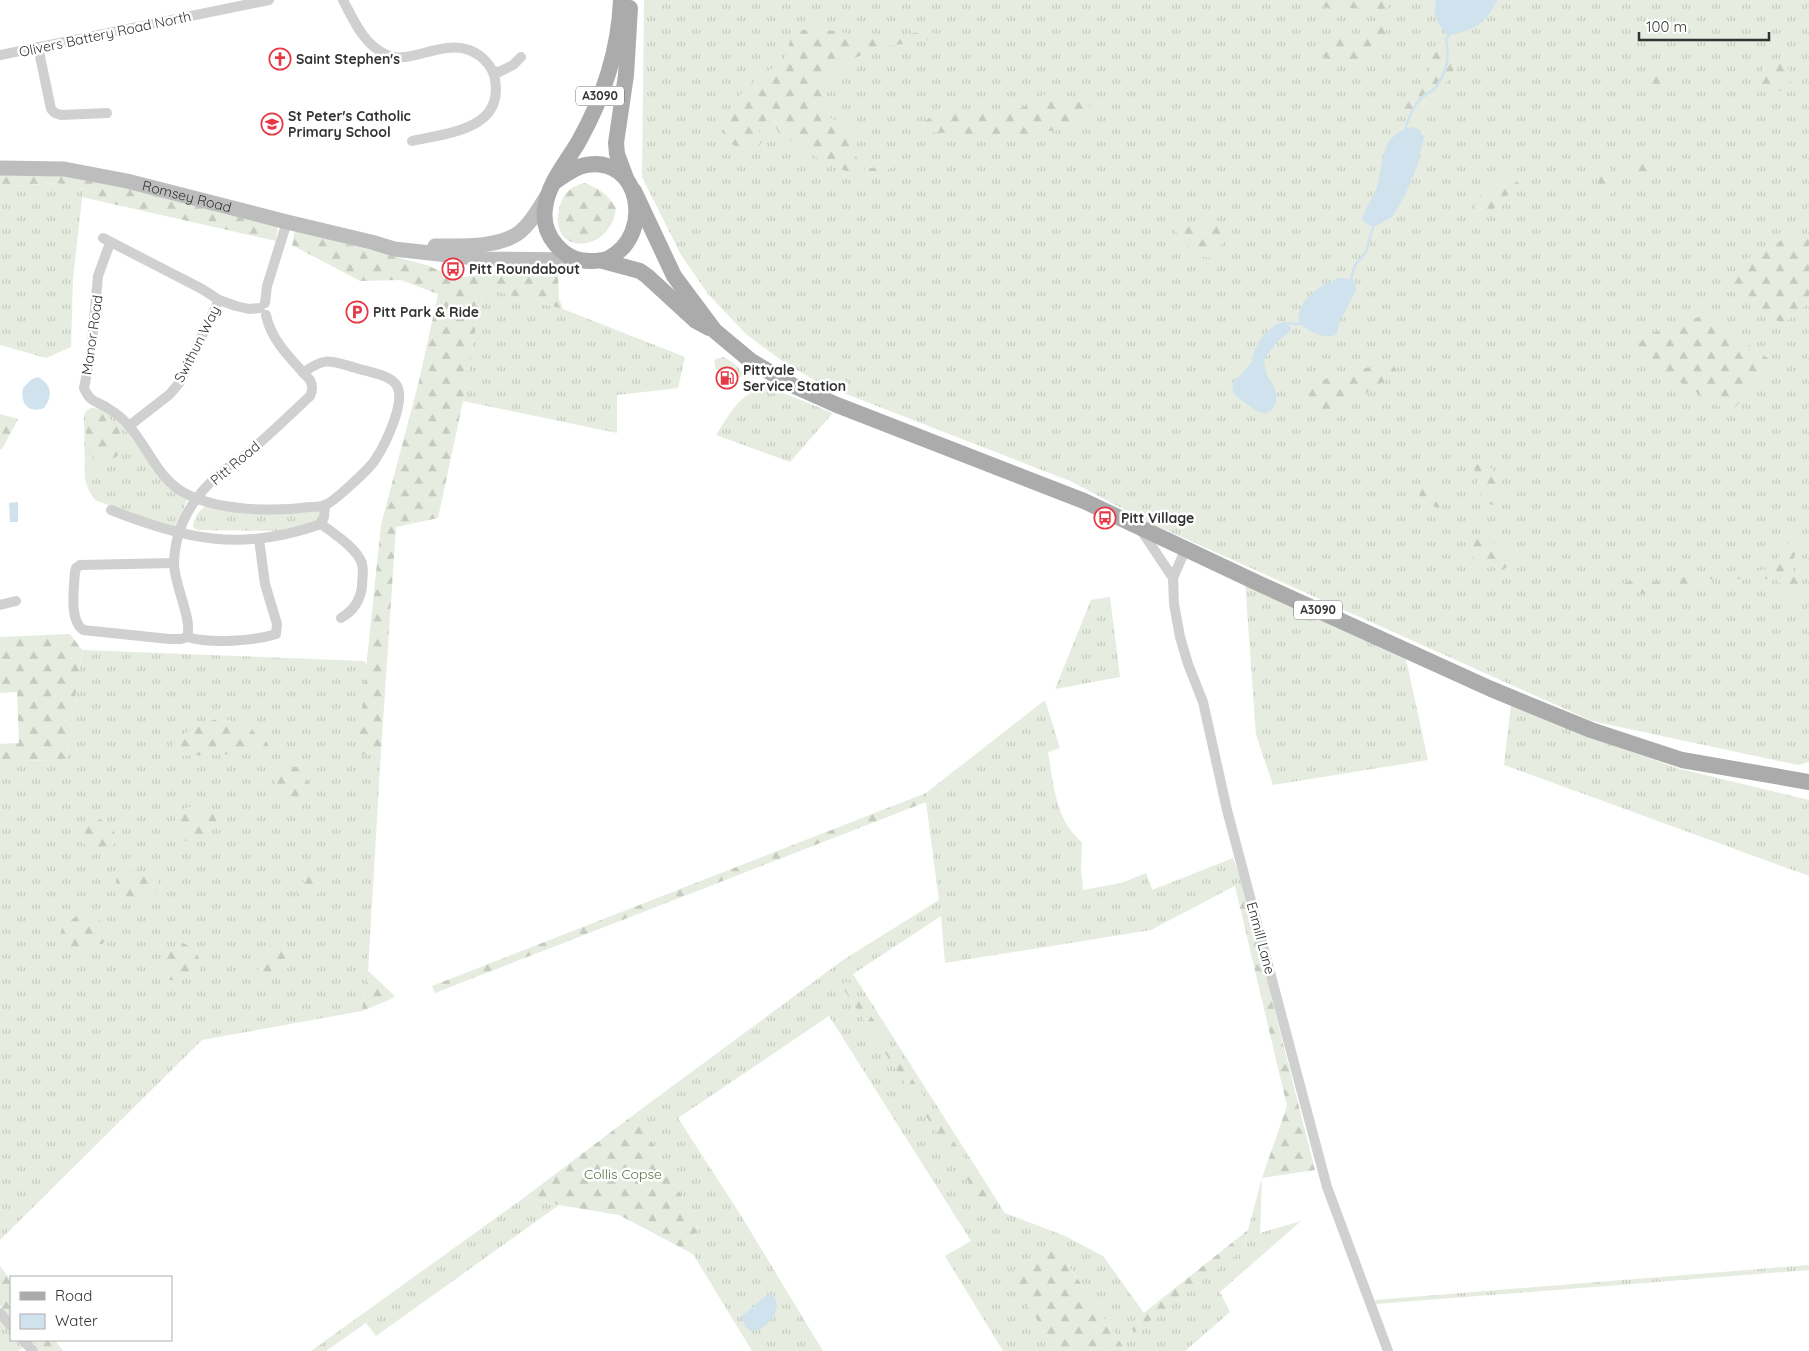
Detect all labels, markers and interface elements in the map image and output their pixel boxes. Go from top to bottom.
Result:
street label: Olivers Battery Road North [17,7,193,61]
scale bar [1639,10,1769,42]
text: 100 m [1646,17,1687,36]
church icon: Saint Stephen's [268,47,292,71]
place label: Saint Stephen's [296,50,400,68]
road number: A3090 [576,86,624,105]
place label: St Peter's Catholic Primary School [288,107,411,141]
school or university icon: St Peter's Catholic Primary School [260,112,284,136]
street label: Romsey Road [140,176,233,216]
bus stop icon: Pitt Roundabout [441,257,465,281]
place label: Pitt Roundabout [469,260,580,278]
street label: Manor Road [77,294,107,376]
parking icon: Pitt Park & Ride [345,300,369,324]
street label: Swithun Way [170,303,224,385]
place label: Pitt Park & Ride [373,303,479,321]
place label: Pittvale Service Station [743,361,846,395]
fuel station icon: Pittvale Service Station [715,366,739,390]
street label: Pitt Road [206,437,264,489]
bus stop icon: Pitt Village [1093,506,1117,530]
place label: Pitt Village [1121,509,1194,527]
road number: A3090 [1294,600,1342,620]
street label: Enmill Lane [1243,900,1279,976]
park label: Collis Copse [584,1165,662,1183]
legend [10,1276,172,1341]
text: Road [55,1286,92,1305]
text: Water [55,1311,98,1330]

